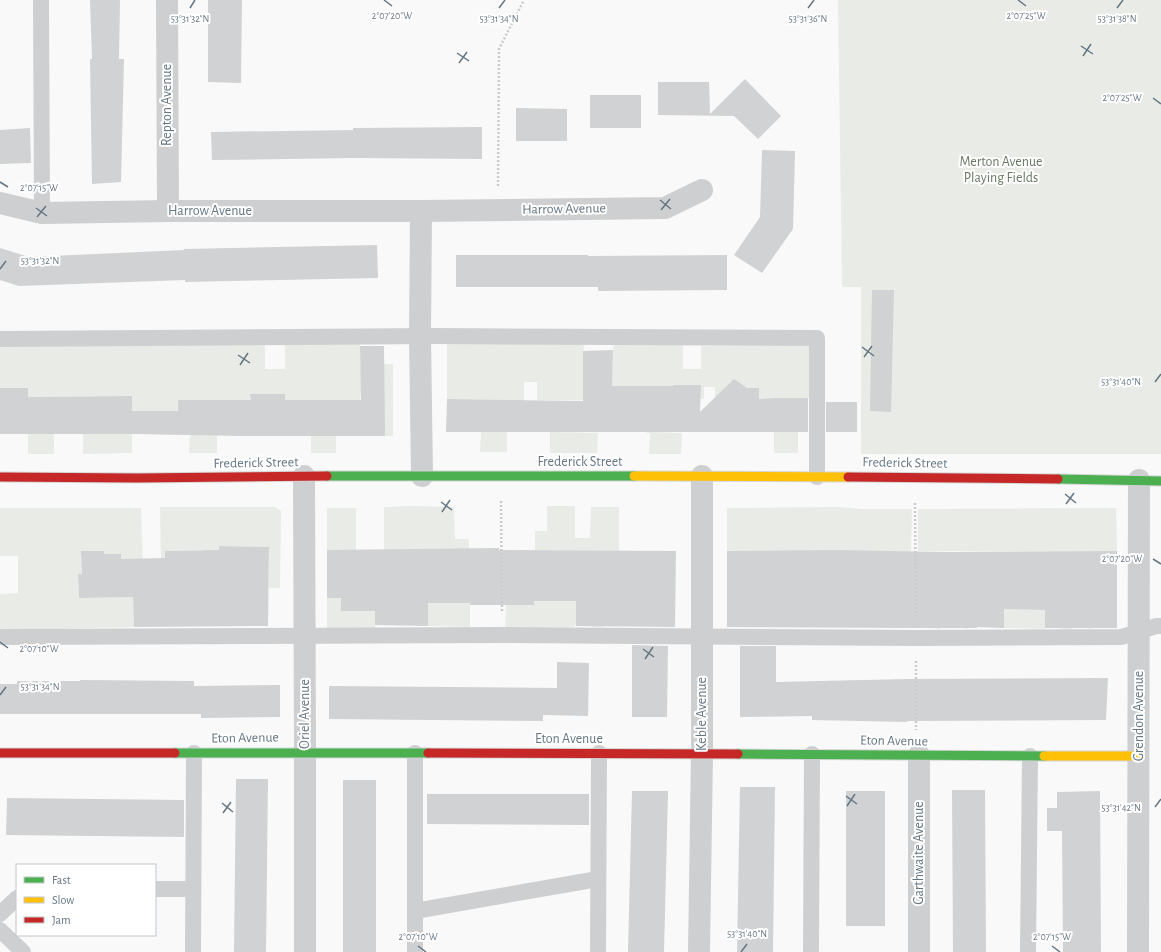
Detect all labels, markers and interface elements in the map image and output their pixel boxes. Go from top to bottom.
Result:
text: 2°07'20"W [372,11,412,21]
text: 2°07'25"W [1006,11,1046,21]
text: 53°31'32"N [171,14,209,24]
text: 53°31'34"N [479,14,519,24]
text: 53°31'36"N [789,14,827,24]
text: 53°31'38"N [1098,14,1136,24]
street label: Repton Avenue [160,64,174,146]
text: 2°07'25"W [1102,93,1142,103]
park label: Merton Avenue Playing Fields [959,155,1043,185]
text: 2°07'15"W [20,183,58,193]
street label: Harrow Avenue [522,201,606,217]
street label: Harrow Avenue [168,204,252,218]
text: 53°31'32"N [21,256,59,266]
text: 53°31'40"N [1101,377,1141,387]
street label: Frederick Street [213,455,299,471]
street label: Frederick Street [537,455,623,469]
street label: Frederick Street [862,455,948,471]
text: 2°07'20"W [1102,554,1142,564]
text: 2°07'10"W [19,644,59,654]
street label: Grendon Avenue [1132,671,1146,761]
street label: Keble Avenue [695,677,709,751]
street label: Oriel Avenue [298,679,312,749]
text: 53°31'34"N [20,682,60,692]
street label: Eton Avenue [211,730,279,746]
street label: Eton Avenue [535,732,603,746]
street label: Eton Avenue [860,733,928,749]
street label: Garthwaite Avenue [912,801,926,905]
text: 53°31'42"N [1101,803,1141,813]
legend [16,864,156,936]
text: Fast [52,874,71,886]
text: Slow [52,894,74,906]
text: Jam [52,914,71,926]
text: 53°31'40"N [727,929,767,939]
text: 2°07'10"W [398,932,438,942]
text: 2°07'15"W [1033,932,1071,942]

